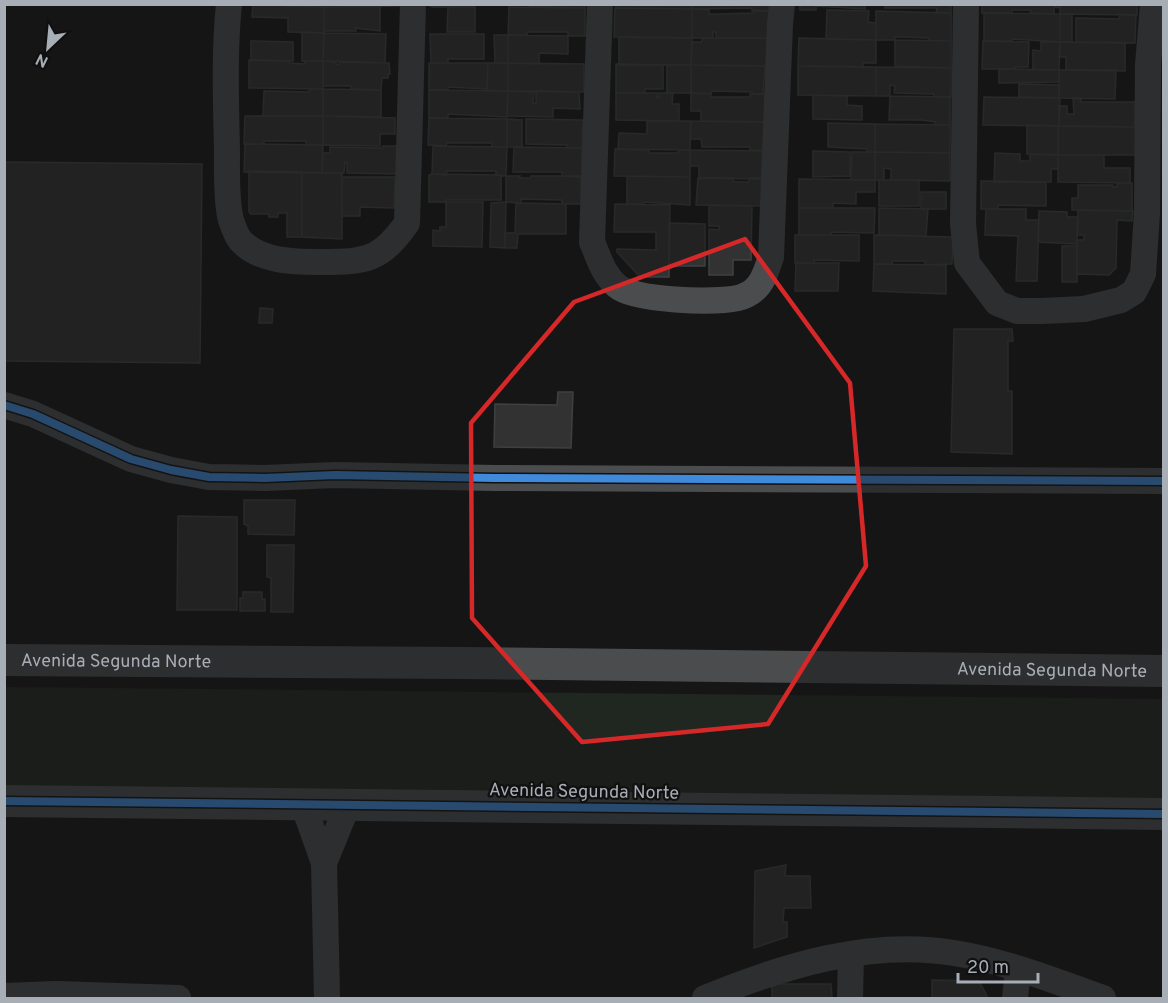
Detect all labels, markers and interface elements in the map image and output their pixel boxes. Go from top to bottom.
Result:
north arrow [18,18,78,78]
text: N [33,48,52,71]
street label: Avenida Segunda Norte [21,650,211,674]
street label: Avenida Segunda Norte [957,659,1147,684]
street label: Avenida Segunda Norte [489,779,679,806]
scale bar [958,946,1038,984]
text: 20 m [967,957,1009,980]

